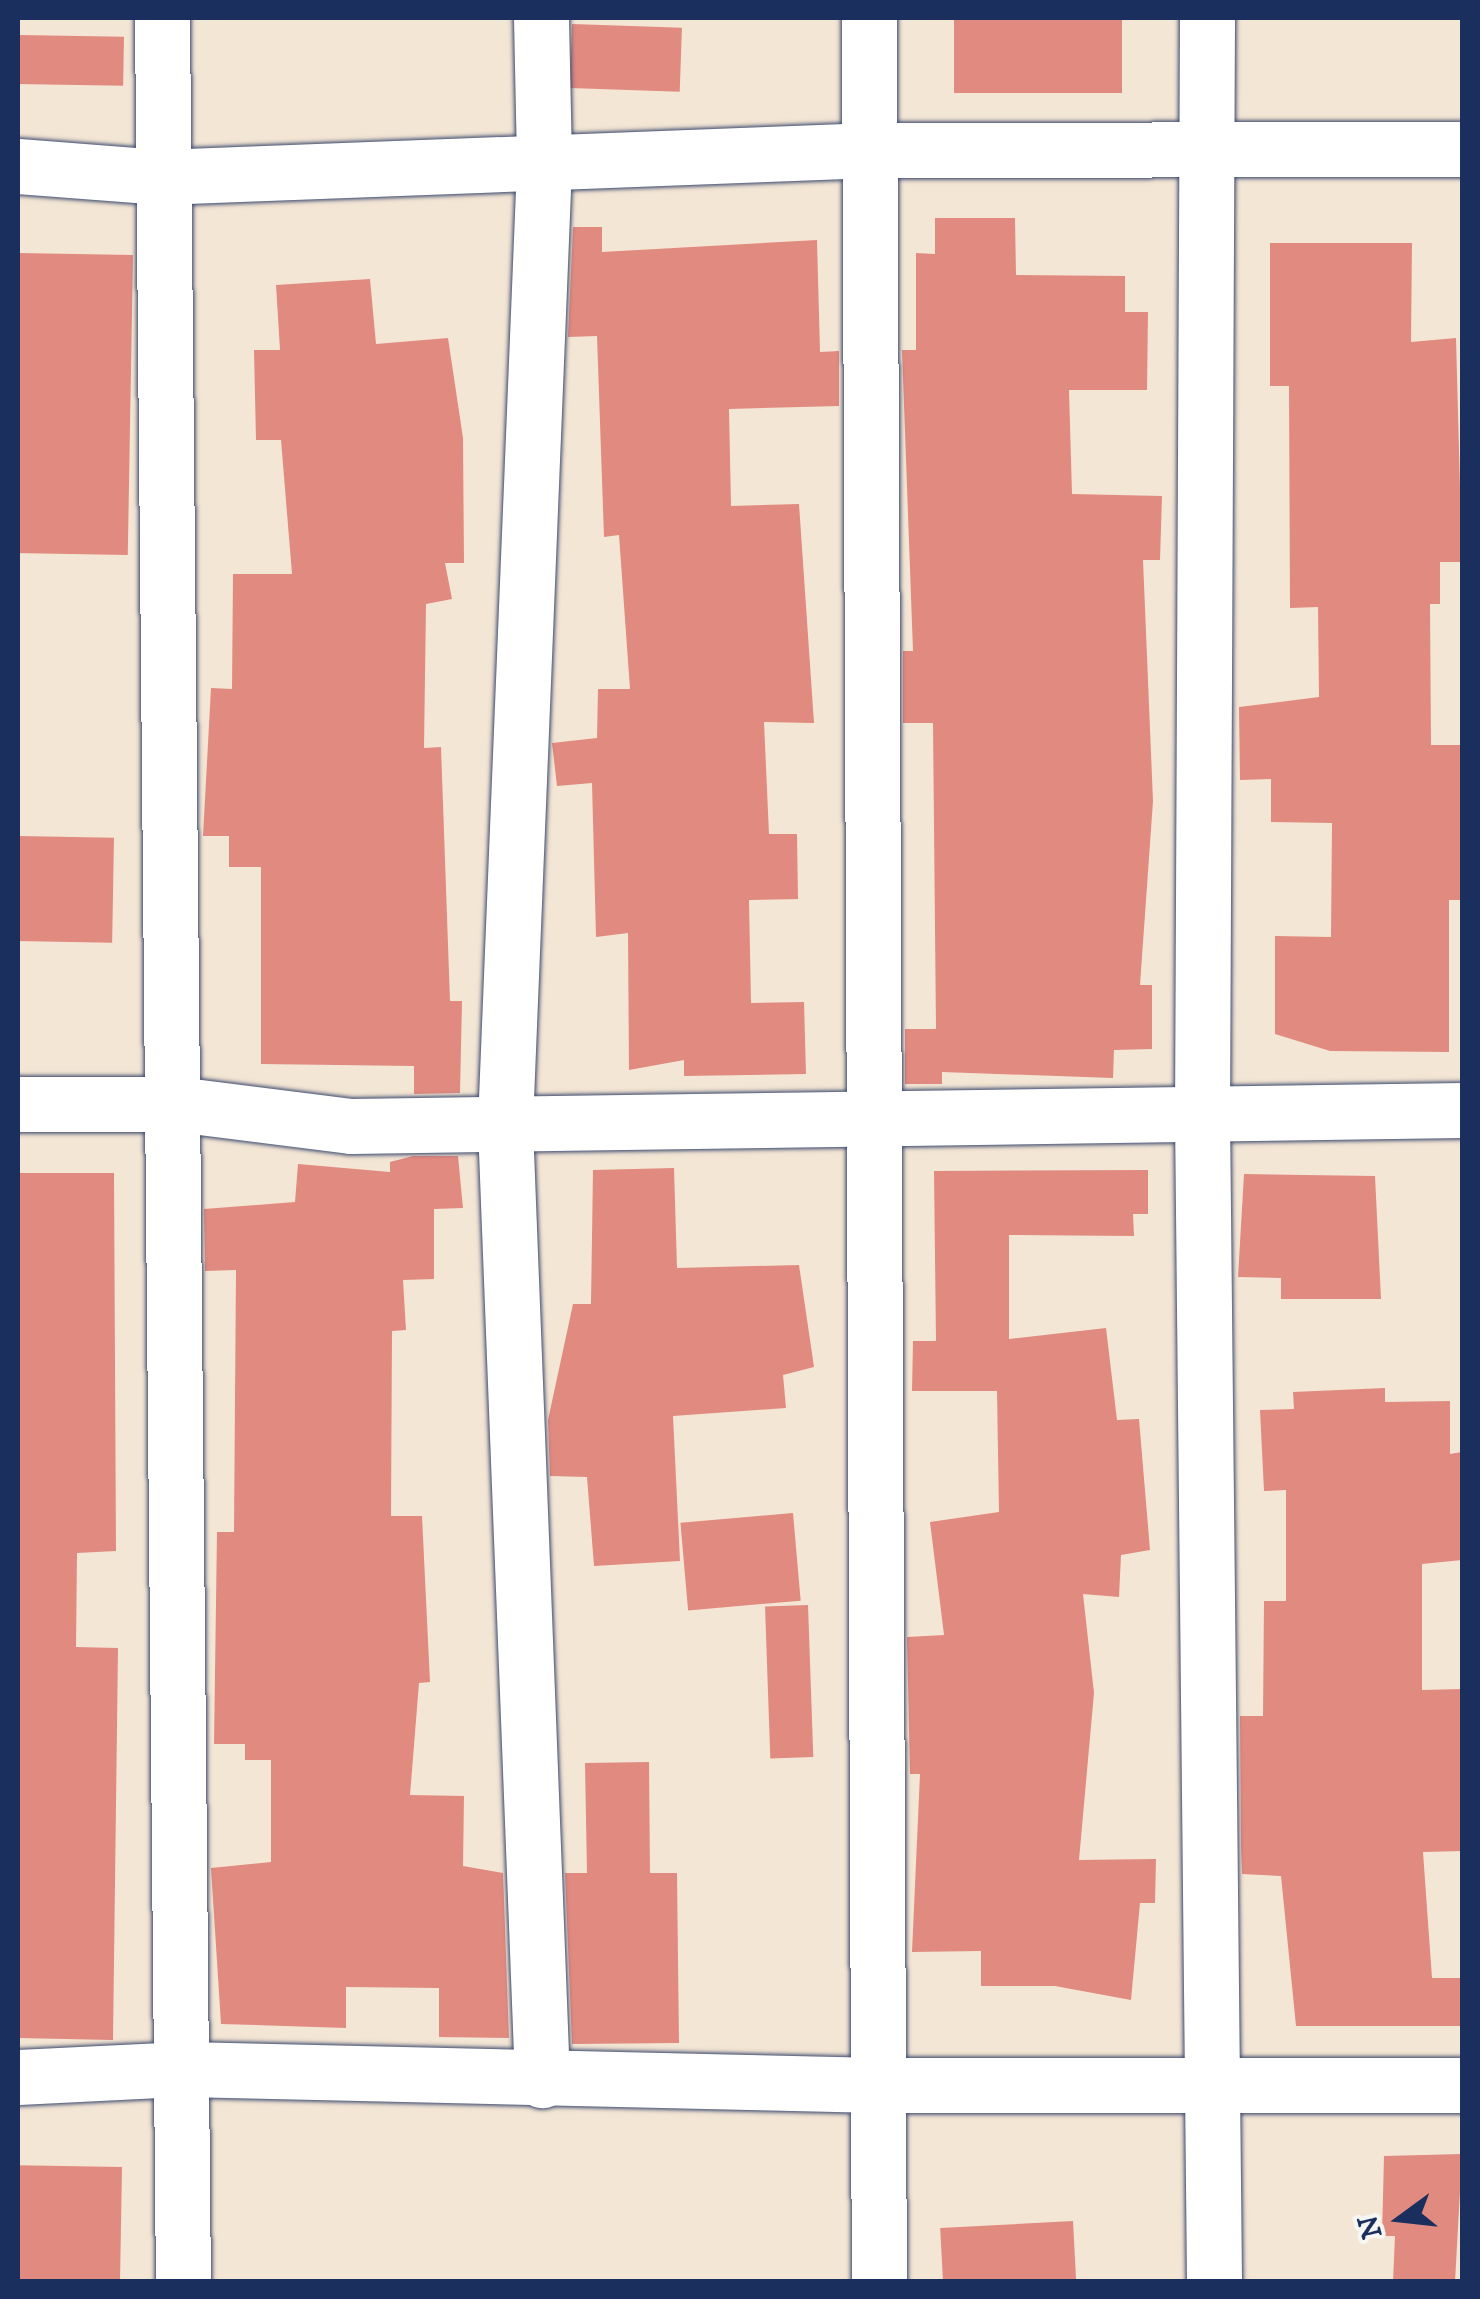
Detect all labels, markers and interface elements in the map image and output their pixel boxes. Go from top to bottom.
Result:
north arrow [1350,2169,1450,2269]
text: N [1351,2211,1390,2243]

